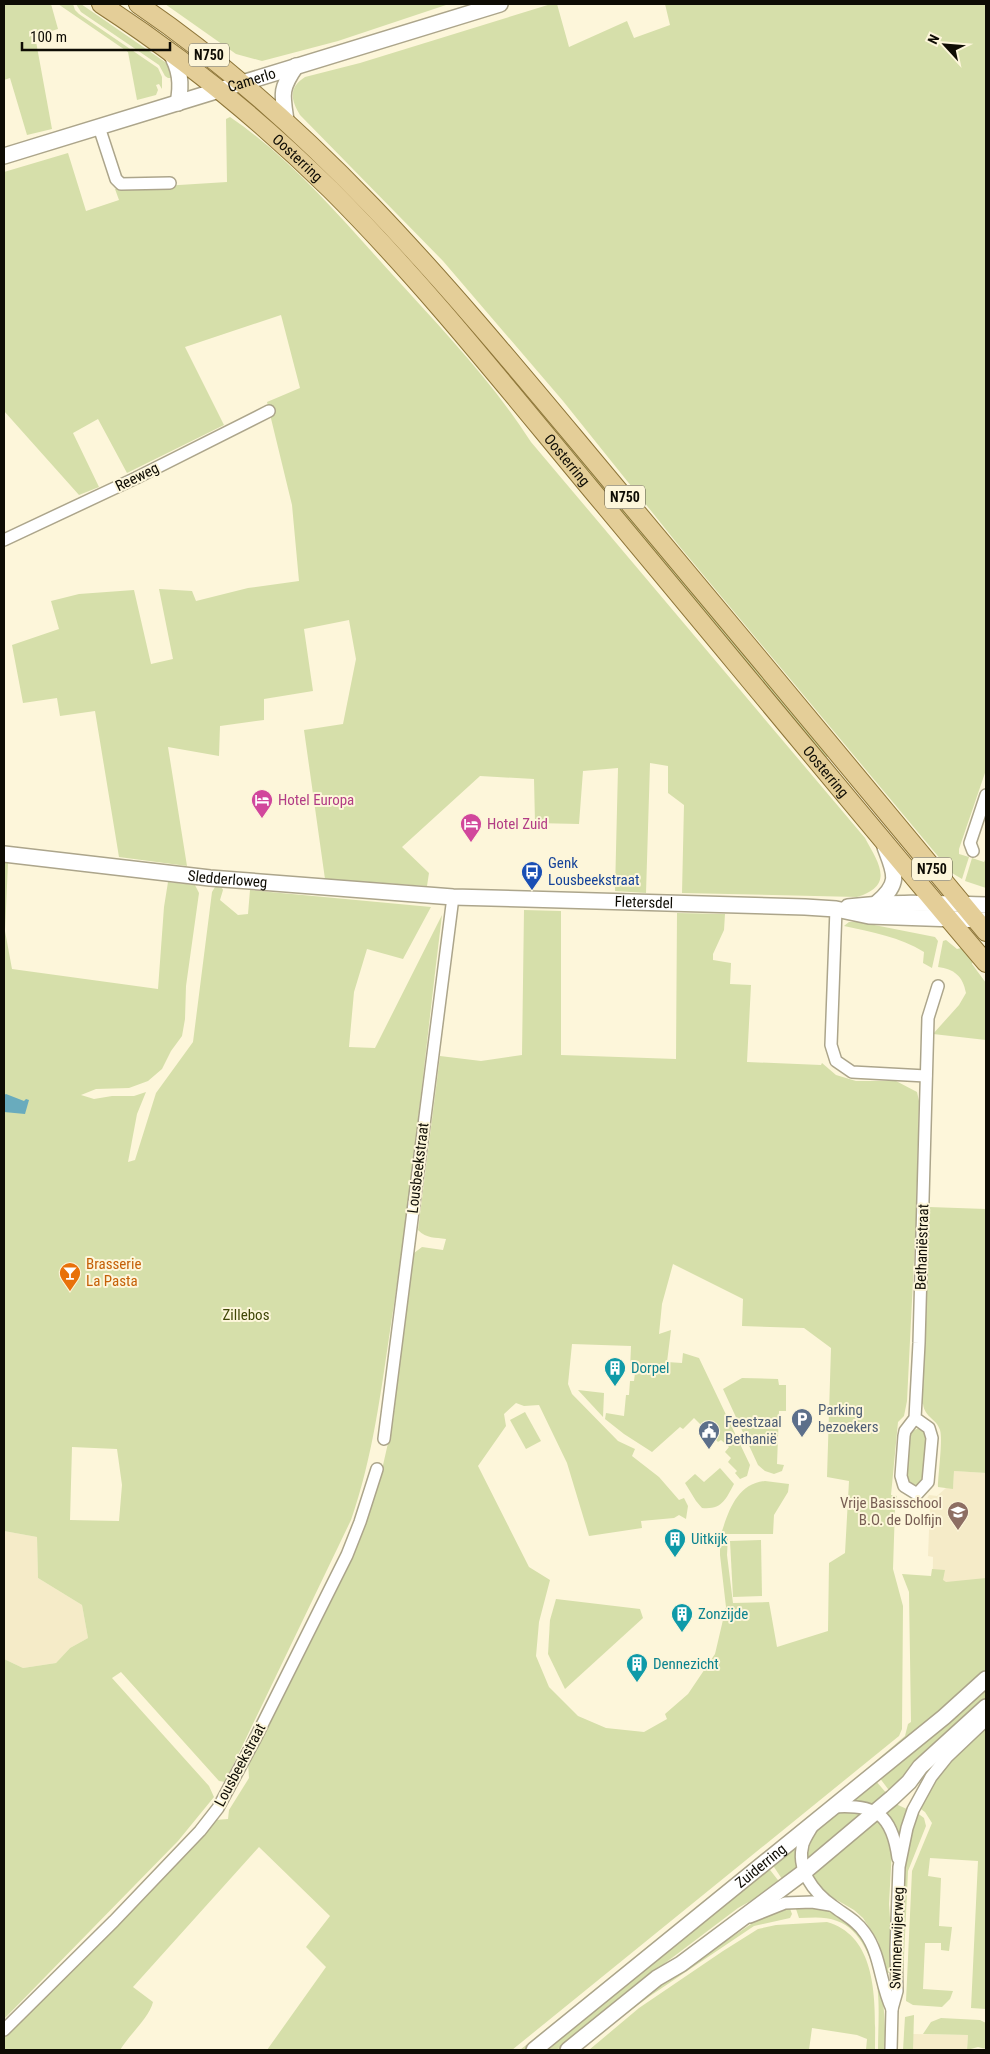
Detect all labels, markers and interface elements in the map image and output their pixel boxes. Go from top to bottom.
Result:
scale bar [22,20,170,52]
north arrow [920,20,970,70]
text: 100 m [30,28,67,46]
text: N [924,32,942,47]
road number: N750 [189,44,229,66]
street label: Camerlo [225,64,278,96]
street label: Oosterring [269,130,326,186]
street label: Oosterring [540,430,594,490]
street label: Reeweg [112,459,162,495]
road number: N750 [605,486,645,508]
street label: Oosterring [799,742,852,801]
hotel icon: Hotel Europa [250,788,274,819]
place label: Hotel Europa [278,791,354,809]
hotel icon: Hotel Zuid [459,812,483,843]
place label: Hotel Zuid [487,815,548,833]
place label: Genk Lousbeekstraat [548,854,639,889]
road number: N750 [912,858,952,881]
bus stop icon: Genk Lousbeekstraat [520,860,544,891]
street label: Sledderloweg [187,866,268,891]
street label: Fletersdel [614,893,673,912]
street label: Lousbeekstraat [404,1122,432,1214]
street label: Bethaniëstraat [912,1204,932,1290]
place label: Brasserie La Pasta [86,1255,141,1290]
bar icon: Brasserie La Pasta [58,1261,82,1292]
park label: Zillebos [223,1306,270,1324]
building icon: Dorpel [603,1356,627,1387]
place label: Dorpel [631,1359,670,1377]
place label: Parking bezoekers [818,1401,879,1436]
parking icon: Parking bezoekers [790,1407,814,1438]
place label: Feestzaal Bethanië [725,1413,782,1448]
public building icon: Feestzaal Bethanië [697,1419,721,1450]
place label: Vrije Basisschool B.O. de Dolfijn [840,1494,942,1529]
school or university icon: Vrije Basisschool B.O. de Dolfijn [946,1500,970,1531]
building icon: Uitkijk [663,1527,687,1558]
place label: Uitkijk [691,1530,728,1548]
building icon: Zonzijde [670,1602,694,1633]
place label: Zonzijde [698,1605,748,1623]
building icon: Dennezicht [625,1652,649,1683]
place label: Dennezicht [653,1655,719,1673]
street label: Lousbeekstraat [211,1720,269,1810]
street label: Zuiderring [732,1840,790,1892]
street label: Swinnenwijerweg [886,1887,908,1989]

